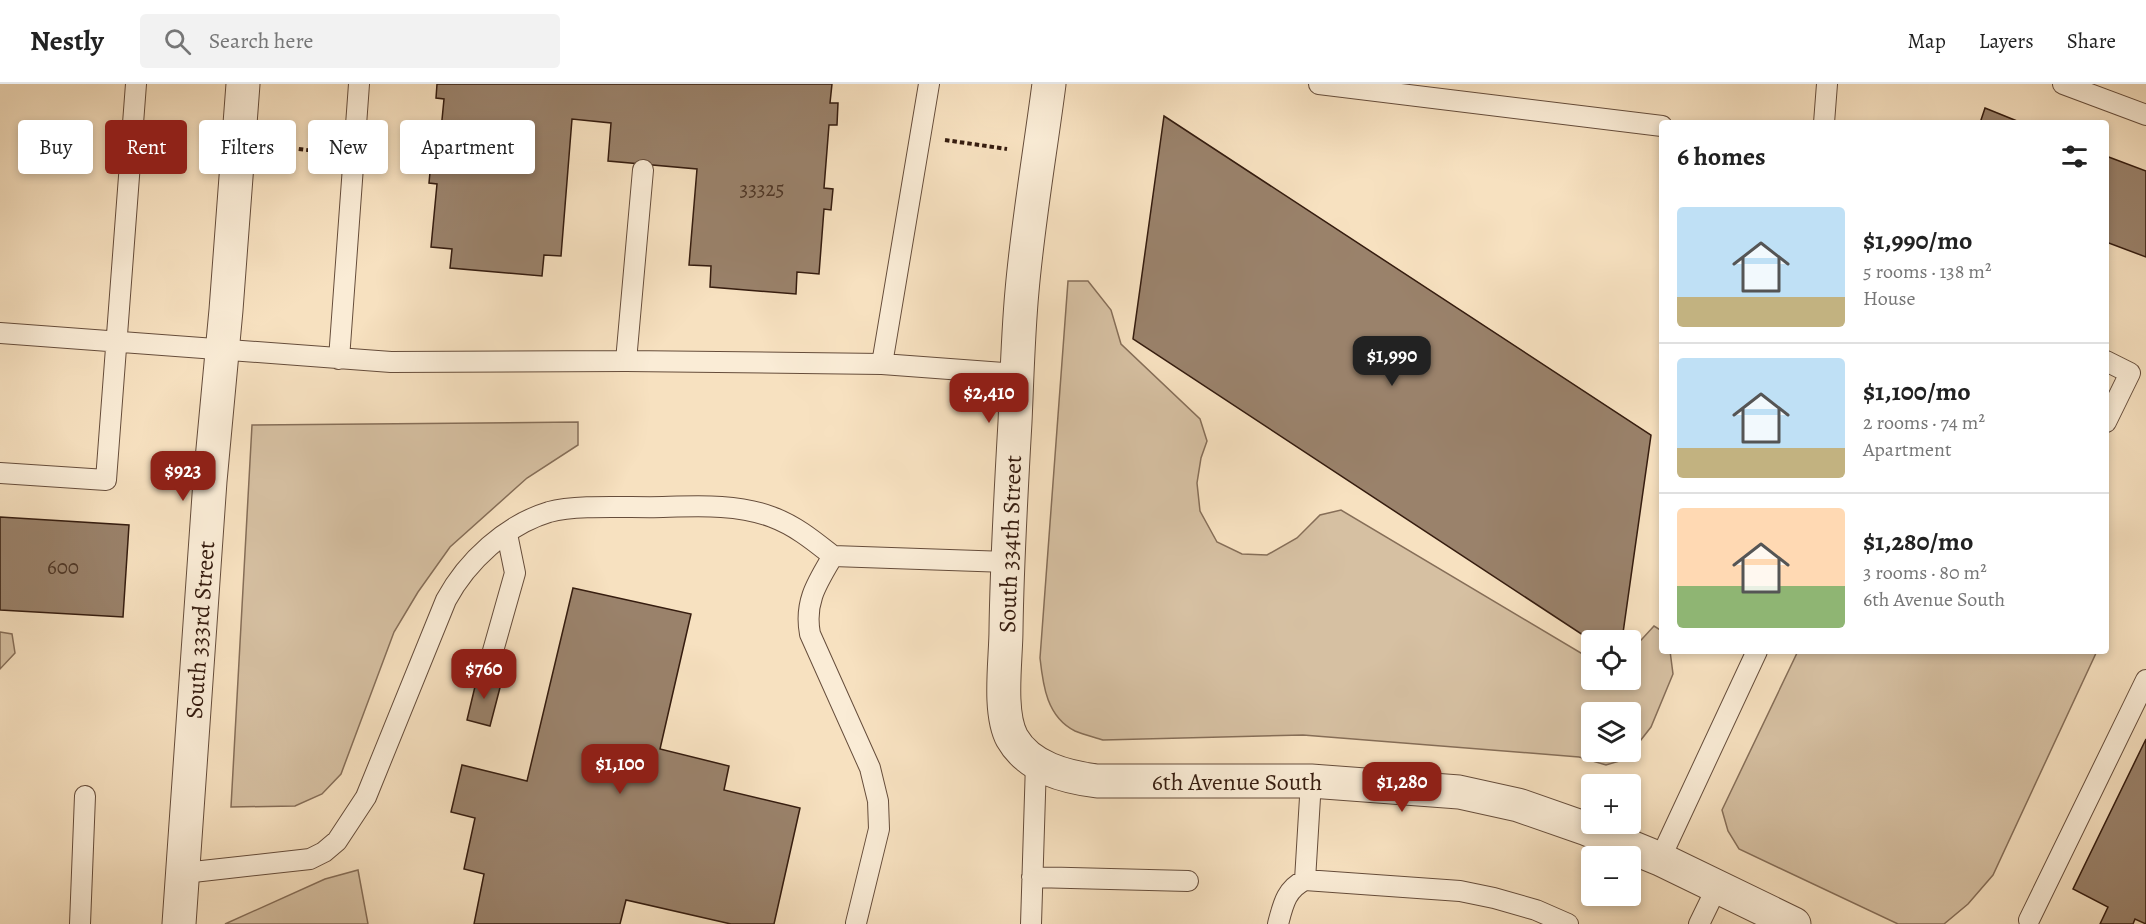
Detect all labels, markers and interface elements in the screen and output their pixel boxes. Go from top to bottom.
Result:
search box [140,14,560,68]
text: Nestly [30,22,104,60]
icon: search [161,25,194,58]
text: Search here [209,26,313,56]
text: Map [1907,27,1946,55]
text: Layers [1979,27,2034,55]
text: Share [2067,27,2116,55]
chip: Buy [18,120,93,174]
chip: Rent [105,120,187,174]
chip: Filters [199,120,296,174]
chip: New [308,120,388,174]
chip: Apartment [400,120,535,174]
text: 6 homes [1677,139,1766,174]
icon: filters [2058,140,2091,173]
house number: 33325 [739,175,785,203]
text: $1,990/mo [1863,223,1972,258]
icon: home [1725,231,1797,303]
text: 5 rooms · 138 m² [1863,258,1992,285]
text: House [1863,285,1915,312]
pin: $1,990 [1343,336,1441,387]
text: $1,990 [1367,342,1417,369]
pin: $2,410 [940,373,1038,424]
text: $1,100/mo [1863,374,1971,409]
text: $2,410 [964,379,1014,406]
icon: home [1725,382,1797,454]
text: 2 rooms · 74 m² [1863,409,1985,436]
text: Apartment [1863,436,1952,463]
pin: $923 [147,451,219,502]
street label: South 334th Street [991,454,1029,634]
text: $923 [165,457,201,484]
text: $1,280/mo [1863,524,1973,559]
icon: home [1725,532,1797,604]
street label: South 333rd Street [178,540,222,720]
house number: 600 [47,553,79,581]
text: 3 rooms · 80 m² [1863,559,1987,586]
text: 6th Avenue South [1863,586,2005,613]
map controls [1581,630,1641,906]
button: locate [1581,630,1641,690]
pin: $760 [448,649,520,700]
text: $760 [465,655,503,682]
button: layers [1581,702,1641,762]
pin: $1,100 [571,744,669,795]
text: $1,100 [595,750,645,777]
pin: $1,280 [1353,762,1451,813]
street label: 6th Avenue South [1152,766,1323,798]
text: $1,280 [1376,768,1428,795]
button: + [1581,774,1641,834]
button: − [1581,846,1641,906]

